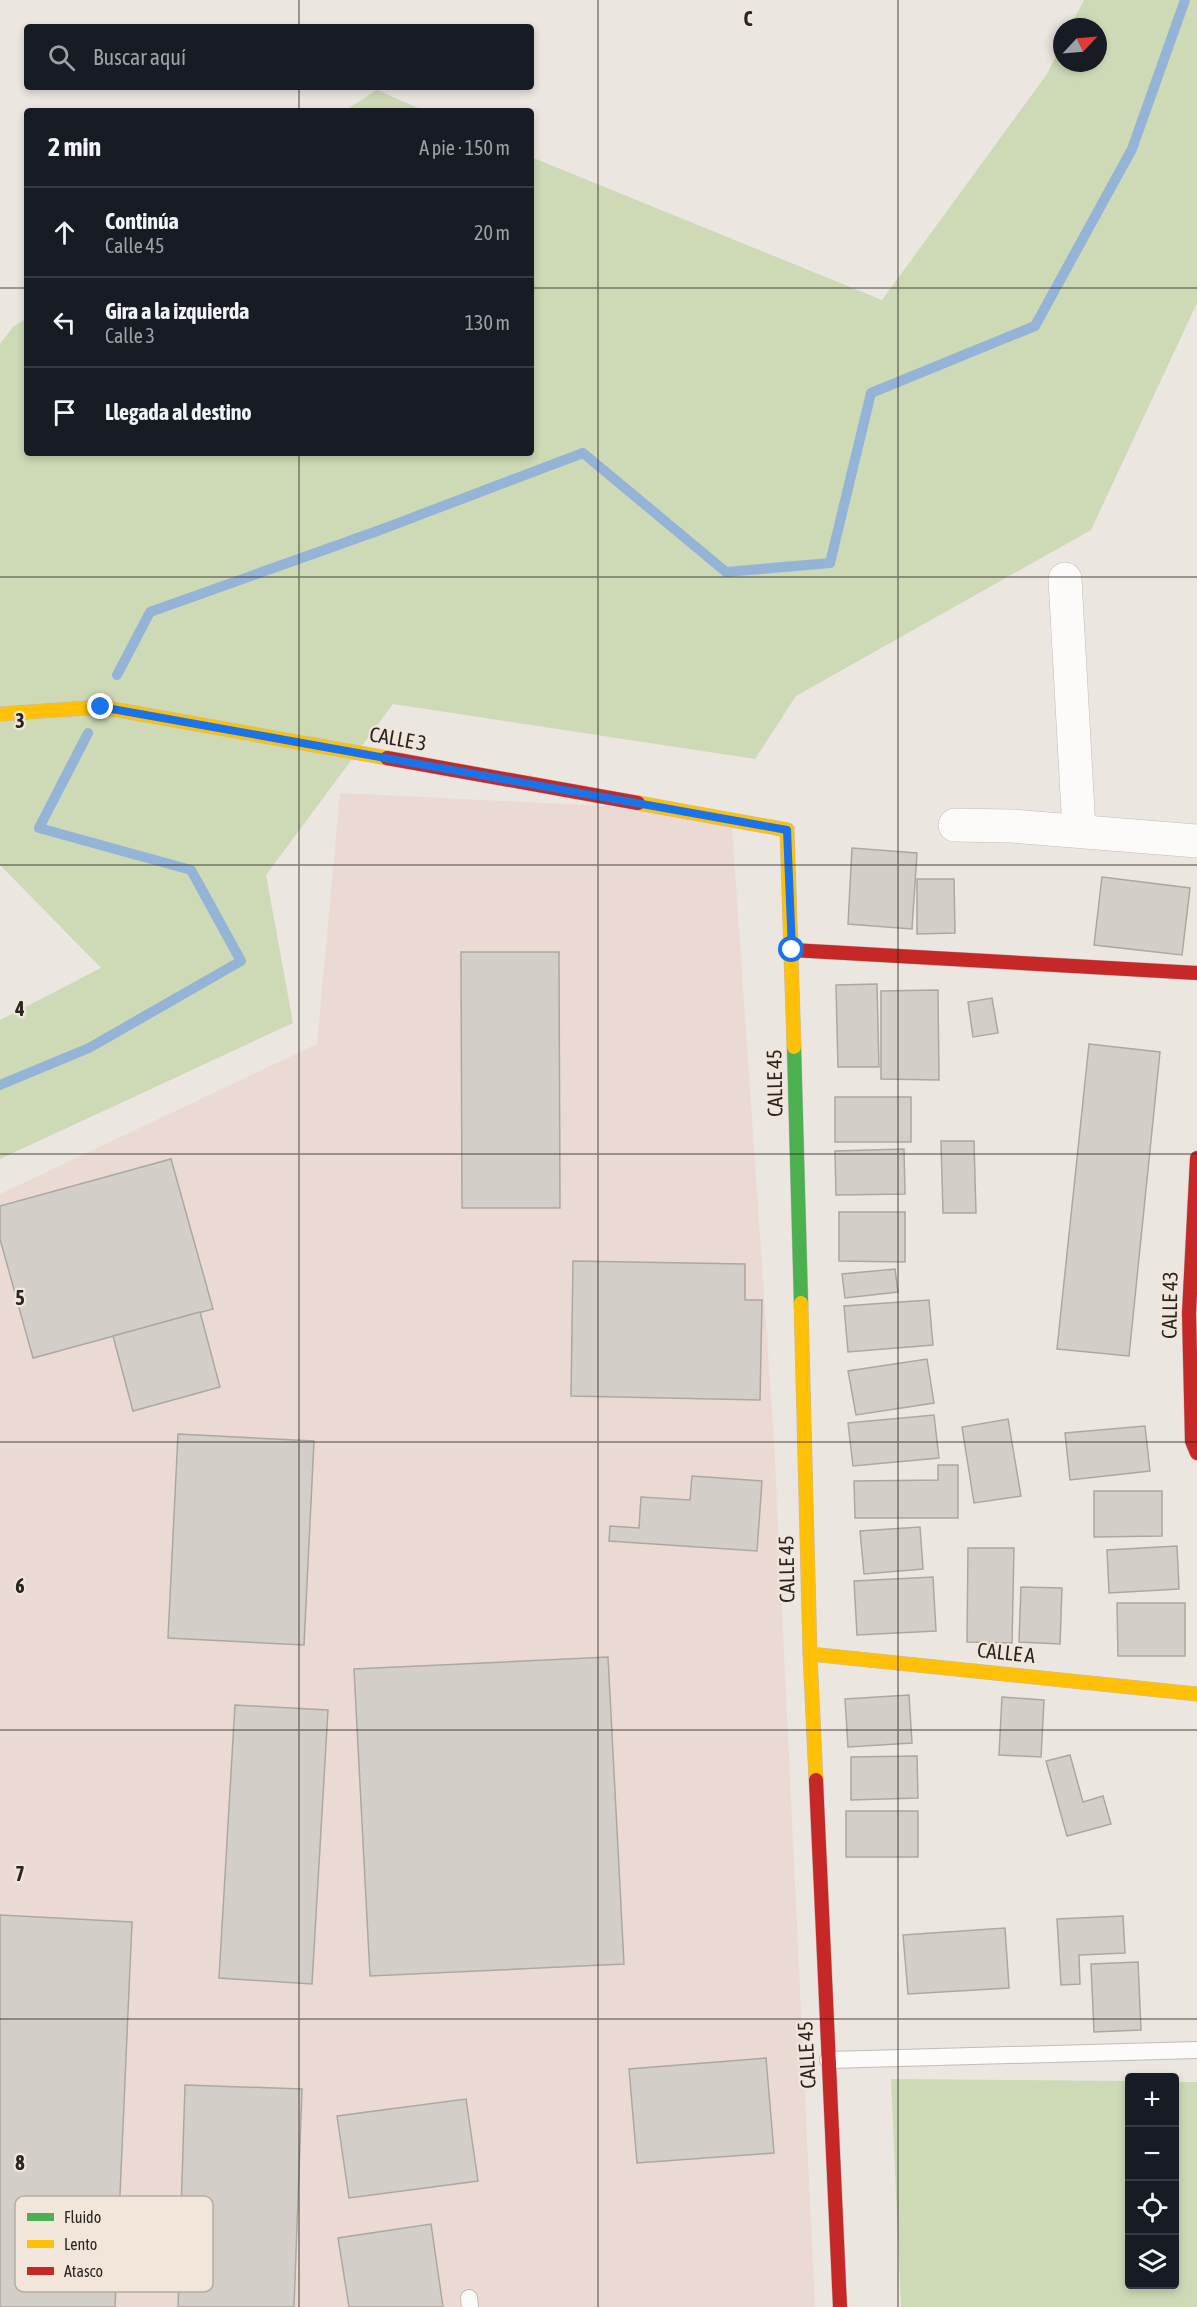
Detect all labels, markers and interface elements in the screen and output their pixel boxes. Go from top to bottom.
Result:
text: C [744,7,753,30]
north arrow [1053,18,1107,72]
search box [24,24,534,90]
icon: search [45,41,78,74]
text: Buscar aquí [93,44,186,70]
text: 2 min [48,132,101,162]
text: A pie · 150 m [419,136,510,159]
text: Continúa [105,208,179,234]
icon: ahead [48,216,81,249]
text: 20 m [474,221,510,244]
text: Calle 45 [105,234,164,257]
text: Gira a la izquierda [105,298,249,324]
icon: left [48,306,81,339]
text: 130 m [465,311,510,334]
text: Calle 3 [105,324,155,347]
icon: arrive [48,396,81,429]
text: Llegada al destino [105,399,252,425]
route end [87,693,113,719]
text: 3 [15,709,25,732]
street label: CALLE 3 [368,721,429,755]
route start [778,936,804,962]
text: 4 [14,997,25,1020]
street label: CALLE 45 [761,1049,787,1117]
street label: CALLE 43 [1156,1271,1182,1339]
text: 5 [15,1286,25,1309]
street label: CALLE 45 [773,1535,799,1603]
text: 6 [15,1574,25,1597]
street label: CALLE A [976,1637,1037,1667]
text: 7 [15,1862,25,1885]
street label: CALLE 45 [792,2021,820,2089]
map controls [1125,2073,1179,2289]
button: + [1125,2073,1179,2127]
button: − [1125,2127,1179,2181]
text: 8 [15,2151,25,2174]
button: locate [1125,2181,1179,2235]
legend [15,2196,213,2292]
text: Fluido [64,2208,101,2226]
text: Lento [64,2235,97,2253]
button: layers [1125,2235,1179,2289]
text: Atasco [64,2262,103,2280]

